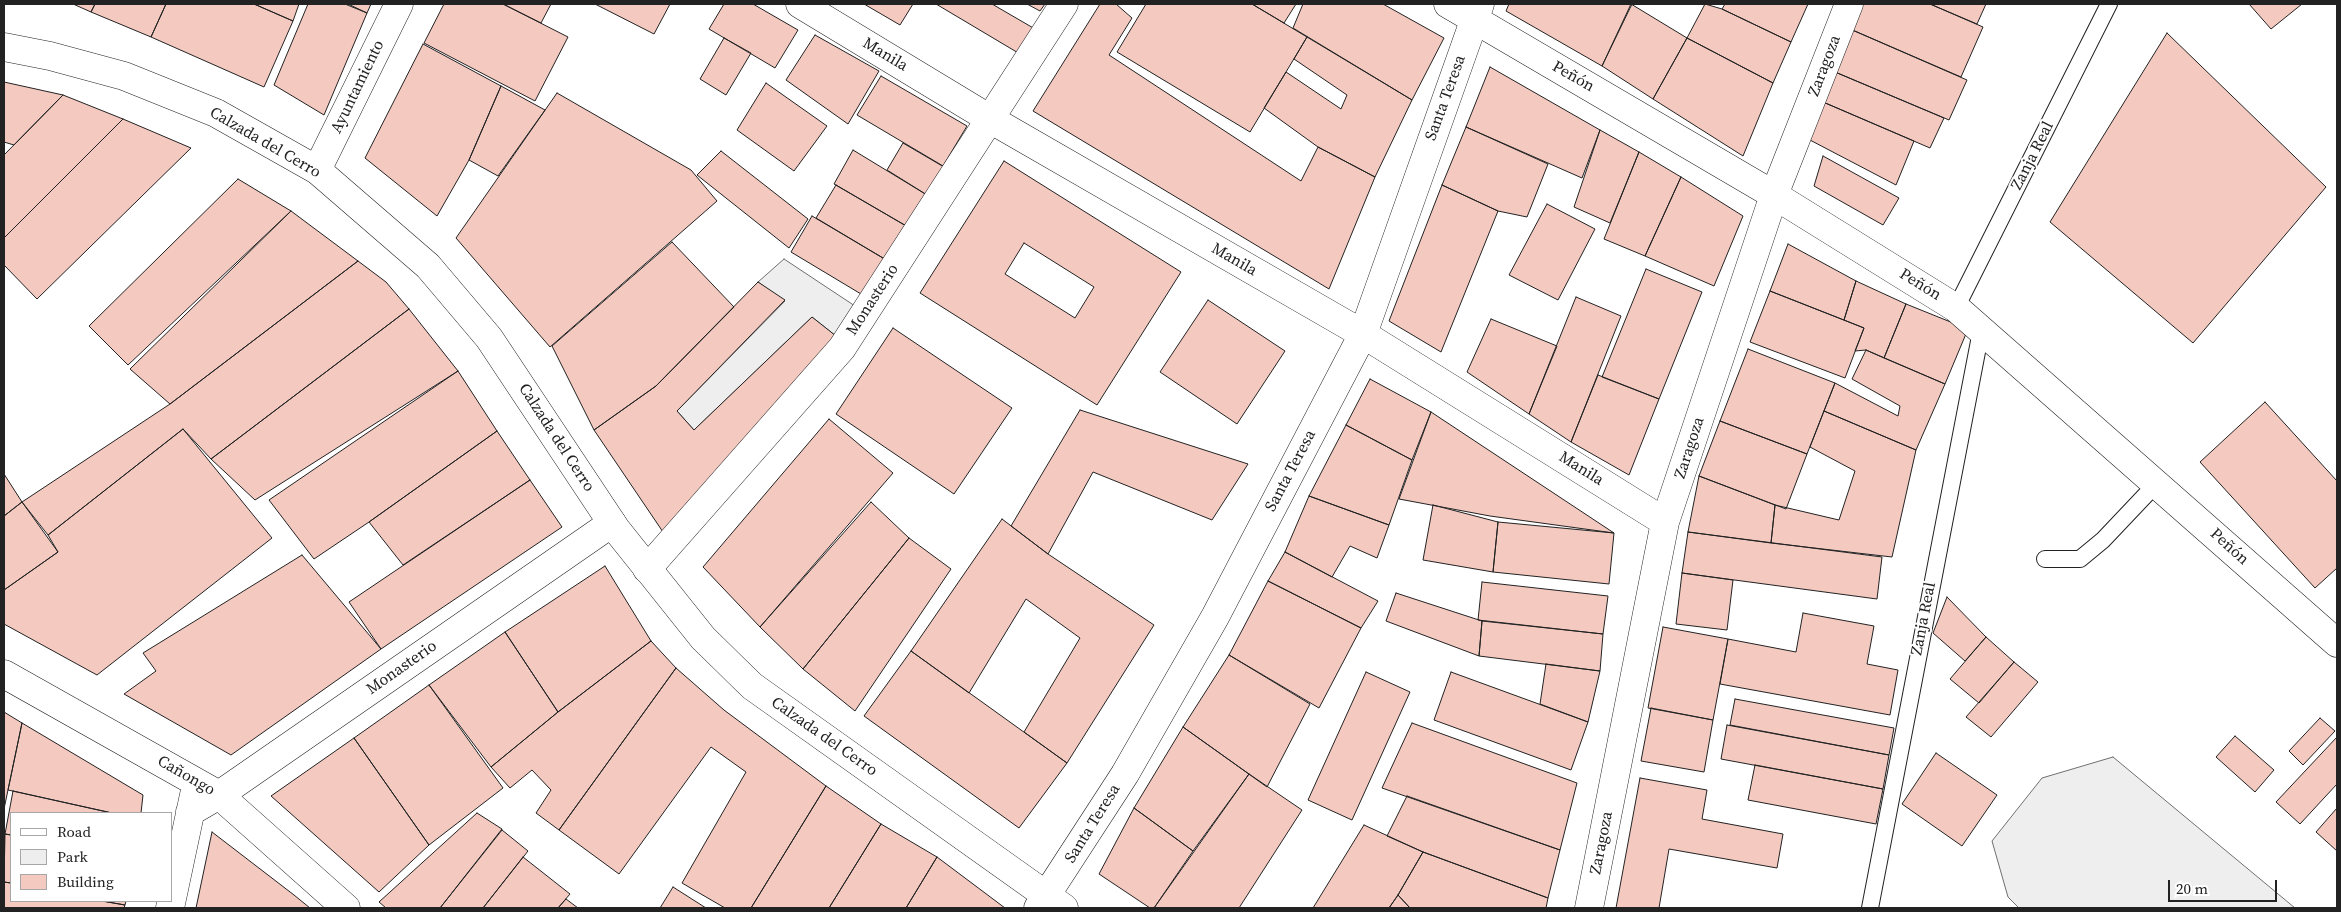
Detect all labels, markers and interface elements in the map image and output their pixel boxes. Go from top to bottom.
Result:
street label: Zaragoza [1805,33,1845,99]
street label: Manila [859,34,911,76]
street label: Ayuntamiento [327,37,389,137]
street label: Santa Teresa [1422,53,1470,143]
street label: Peñón [1549,57,1597,97]
street label: Calzada del Cerro [206,103,324,183]
street label: Zanja Real [2008,119,2058,193]
street label: Manila [1208,239,1260,281]
street label: Monasterio [843,261,903,339]
street label: Peñón [1896,265,1944,305]
street label: Calzada del Cerro [514,380,598,496]
street label: Zaragoza [1671,415,1709,481]
street label: Santa Teresa [1262,427,1320,515]
street label: Manila [1555,448,1607,490]
street label: Peñón [2206,525,2252,569]
street label: Zanja Real [1908,581,1940,657]
street label: Monasterio [363,637,441,699]
street label: Calzada del Cerro [767,693,881,781]
street label: Cañongo [154,752,218,800]
street label: Santa Teresa [1061,781,1125,867]
street label: Zaragoza [1586,810,1618,876]
legend [10,812,172,902]
text: Road [57,821,91,842]
text: Park [57,846,88,867]
scale bar [2171,870,2280,902]
text: Building [57,871,114,892]
text: 20 m [2176,878,2208,899]

